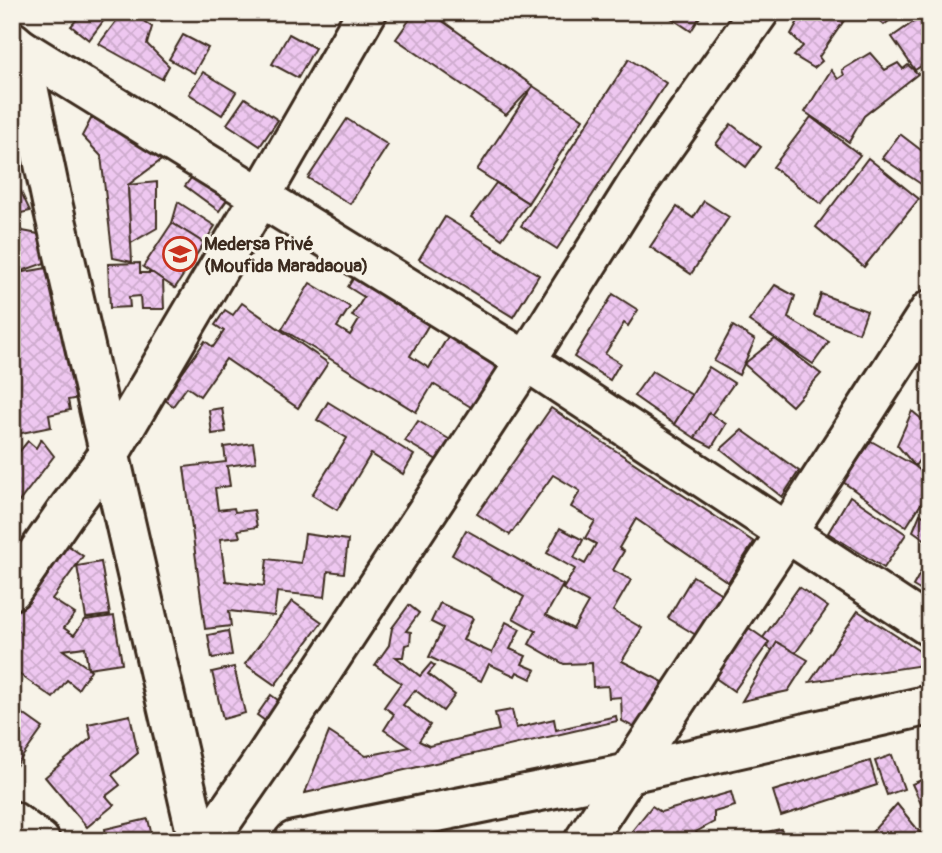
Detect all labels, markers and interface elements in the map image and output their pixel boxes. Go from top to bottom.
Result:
place label: Medersa Privé (Moufida Maradaoua) [204,232,368,278]
school or university icon: Medersa Privé (Moufida Maradaoua) [161,235,199,273]

